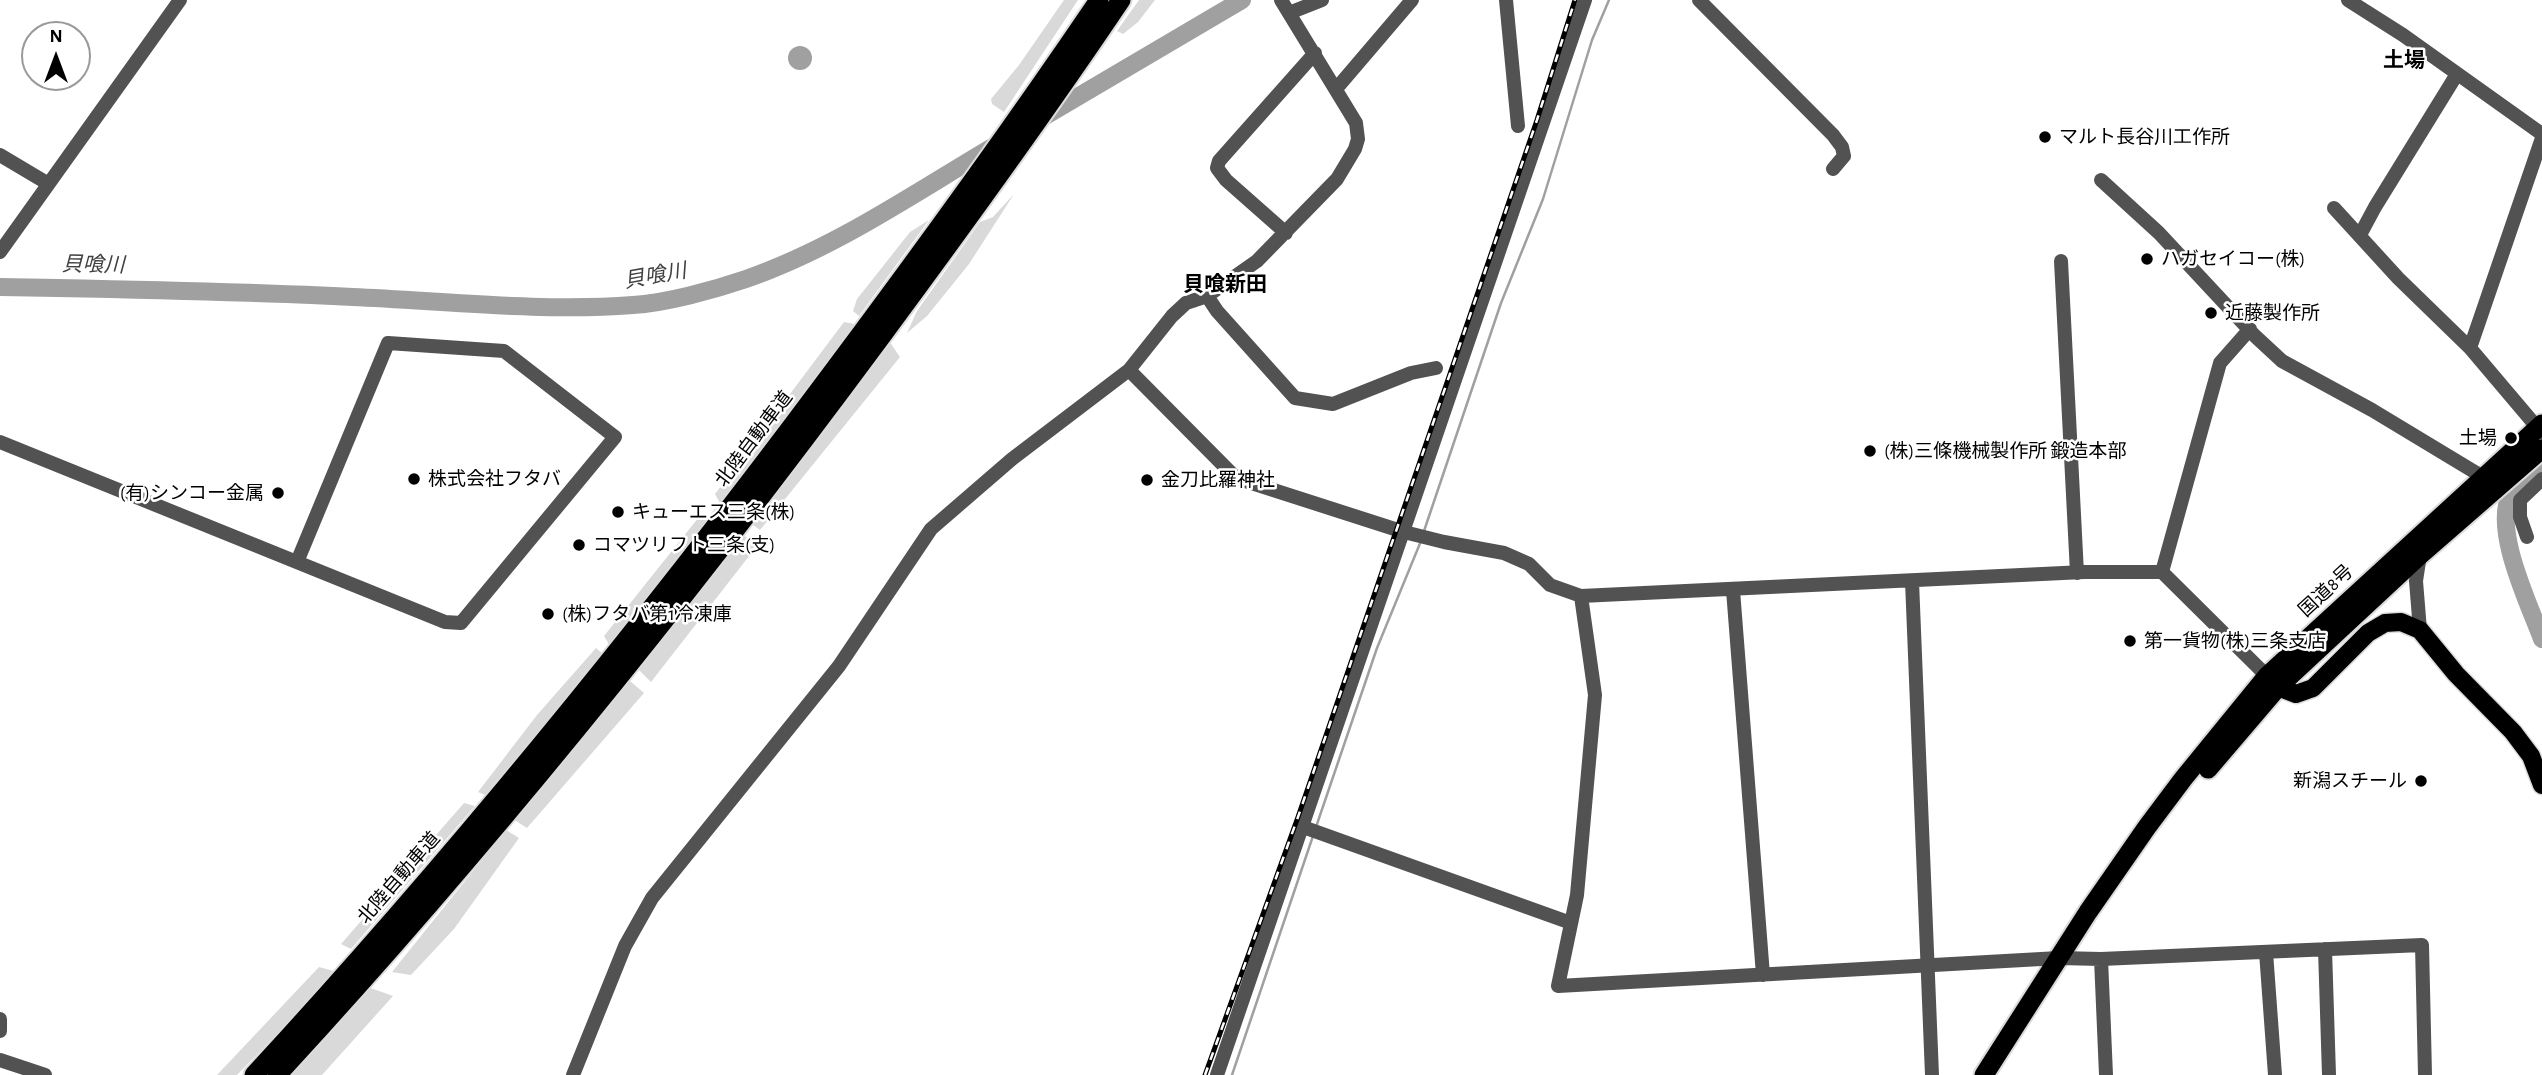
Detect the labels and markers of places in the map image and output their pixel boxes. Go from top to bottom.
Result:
place label: マルト長谷川工作所 [2059,126,2230,148]
marker: マルト長谷川工作所 [2037,129,2053,145]
place label: ハガセイコー(株) [2161,248,2305,270]
marker: ハガセイコー(株) [2139,251,2155,267]
place label: 近藤製作所 [2225,302,2320,324]
marker: 近藤製作所 [2203,305,2219,321]
place label: 土場 [2459,427,2497,449]
marker: 土場 [2503,430,2519,446]
place label: (株)三條機械製作所 鍛造本部 [1884,440,2126,462]
marker: (株)三條機械製作所 鍛造本部 [1862,443,1878,459]
place label: 株式会社フタバ [428,468,561,490]
place label: 金刀比羅神社 [1161,469,1275,491]
marker: 株式会社フタバ [406,471,422,487]
marker: 金刀比羅神社 [1139,472,1155,488]
place label: (有)シンコー金属 [120,482,264,504]
marker: (有)シンコー金属 [270,485,286,501]
place label: キューエス三条(株) [632,501,795,523]
marker: キューエス三条(株) [610,504,626,520]
place label: コマツリフト三条(支) [593,534,775,556]
marker: コマツリフト三条(支) [571,537,587,553]
place label: (株)フタバ第1冷凍庫 [562,603,732,625]
marker: (株)フタバ第1冷凍庫 [540,606,556,622]
place label: 第一貨物(株)三条支店 [2144,630,2326,652]
marker: 第一貨物(株)三条支店 [2122,633,2138,649]
place label: 新潟スチール [2293,770,2407,792]
marker: 新潟スチール [2413,773,2429,789]

